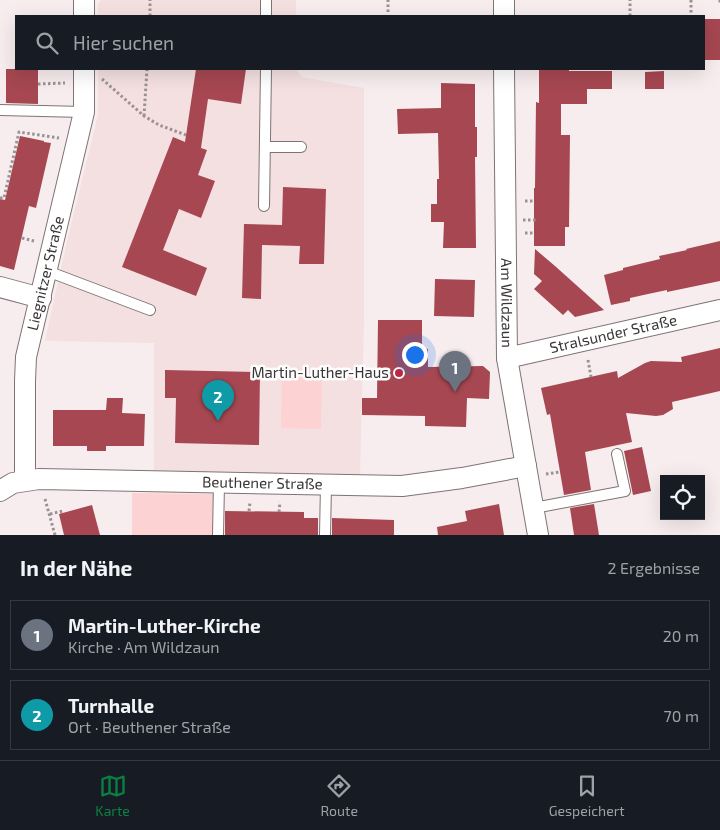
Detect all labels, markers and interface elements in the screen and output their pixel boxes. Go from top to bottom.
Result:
search box [15,15,705,70]
icon: search [33,29,61,57]
text: Hier suchen [73,31,174,54]
street label: Liegnitzer Straße [23,214,67,332]
street label: Am Wildzaun [498,258,517,348]
street label: Stralsunder Straße [548,310,678,356]
your location [402,342,428,368]
pin: 1 [439,351,471,392]
place label: Martin-Luther-Haus [251,363,389,381]
marker: Martin-Luther-Haus [393,367,405,379]
pin: 2 [202,380,234,421]
street label: Beuthener Straße [202,472,323,492]
map controls [660,475,705,520]
button: locate [660,475,705,520]
text: In der Nähe [20,555,132,580]
text: 2 Ergebnisse [607,558,700,577]
text: Martin-Luther-Kirche [68,614,261,637]
text: 1 [34,626,40,645]
text: 20 m [663,626,699,645]
text: Kirche · Am Wildzaun [68,637,220,656]
text: Turnhalle [68,694,154,717]
text: 2 [32,706,42,725]
text: 70 m [664,706,699,725]
text: Ort · Beuthener Straße [68,717,231,736]
tab: Karte [95,772,130,819]
tab: Route [321,772,358,819]
tab: Gespeichert [549,772,625,819]

